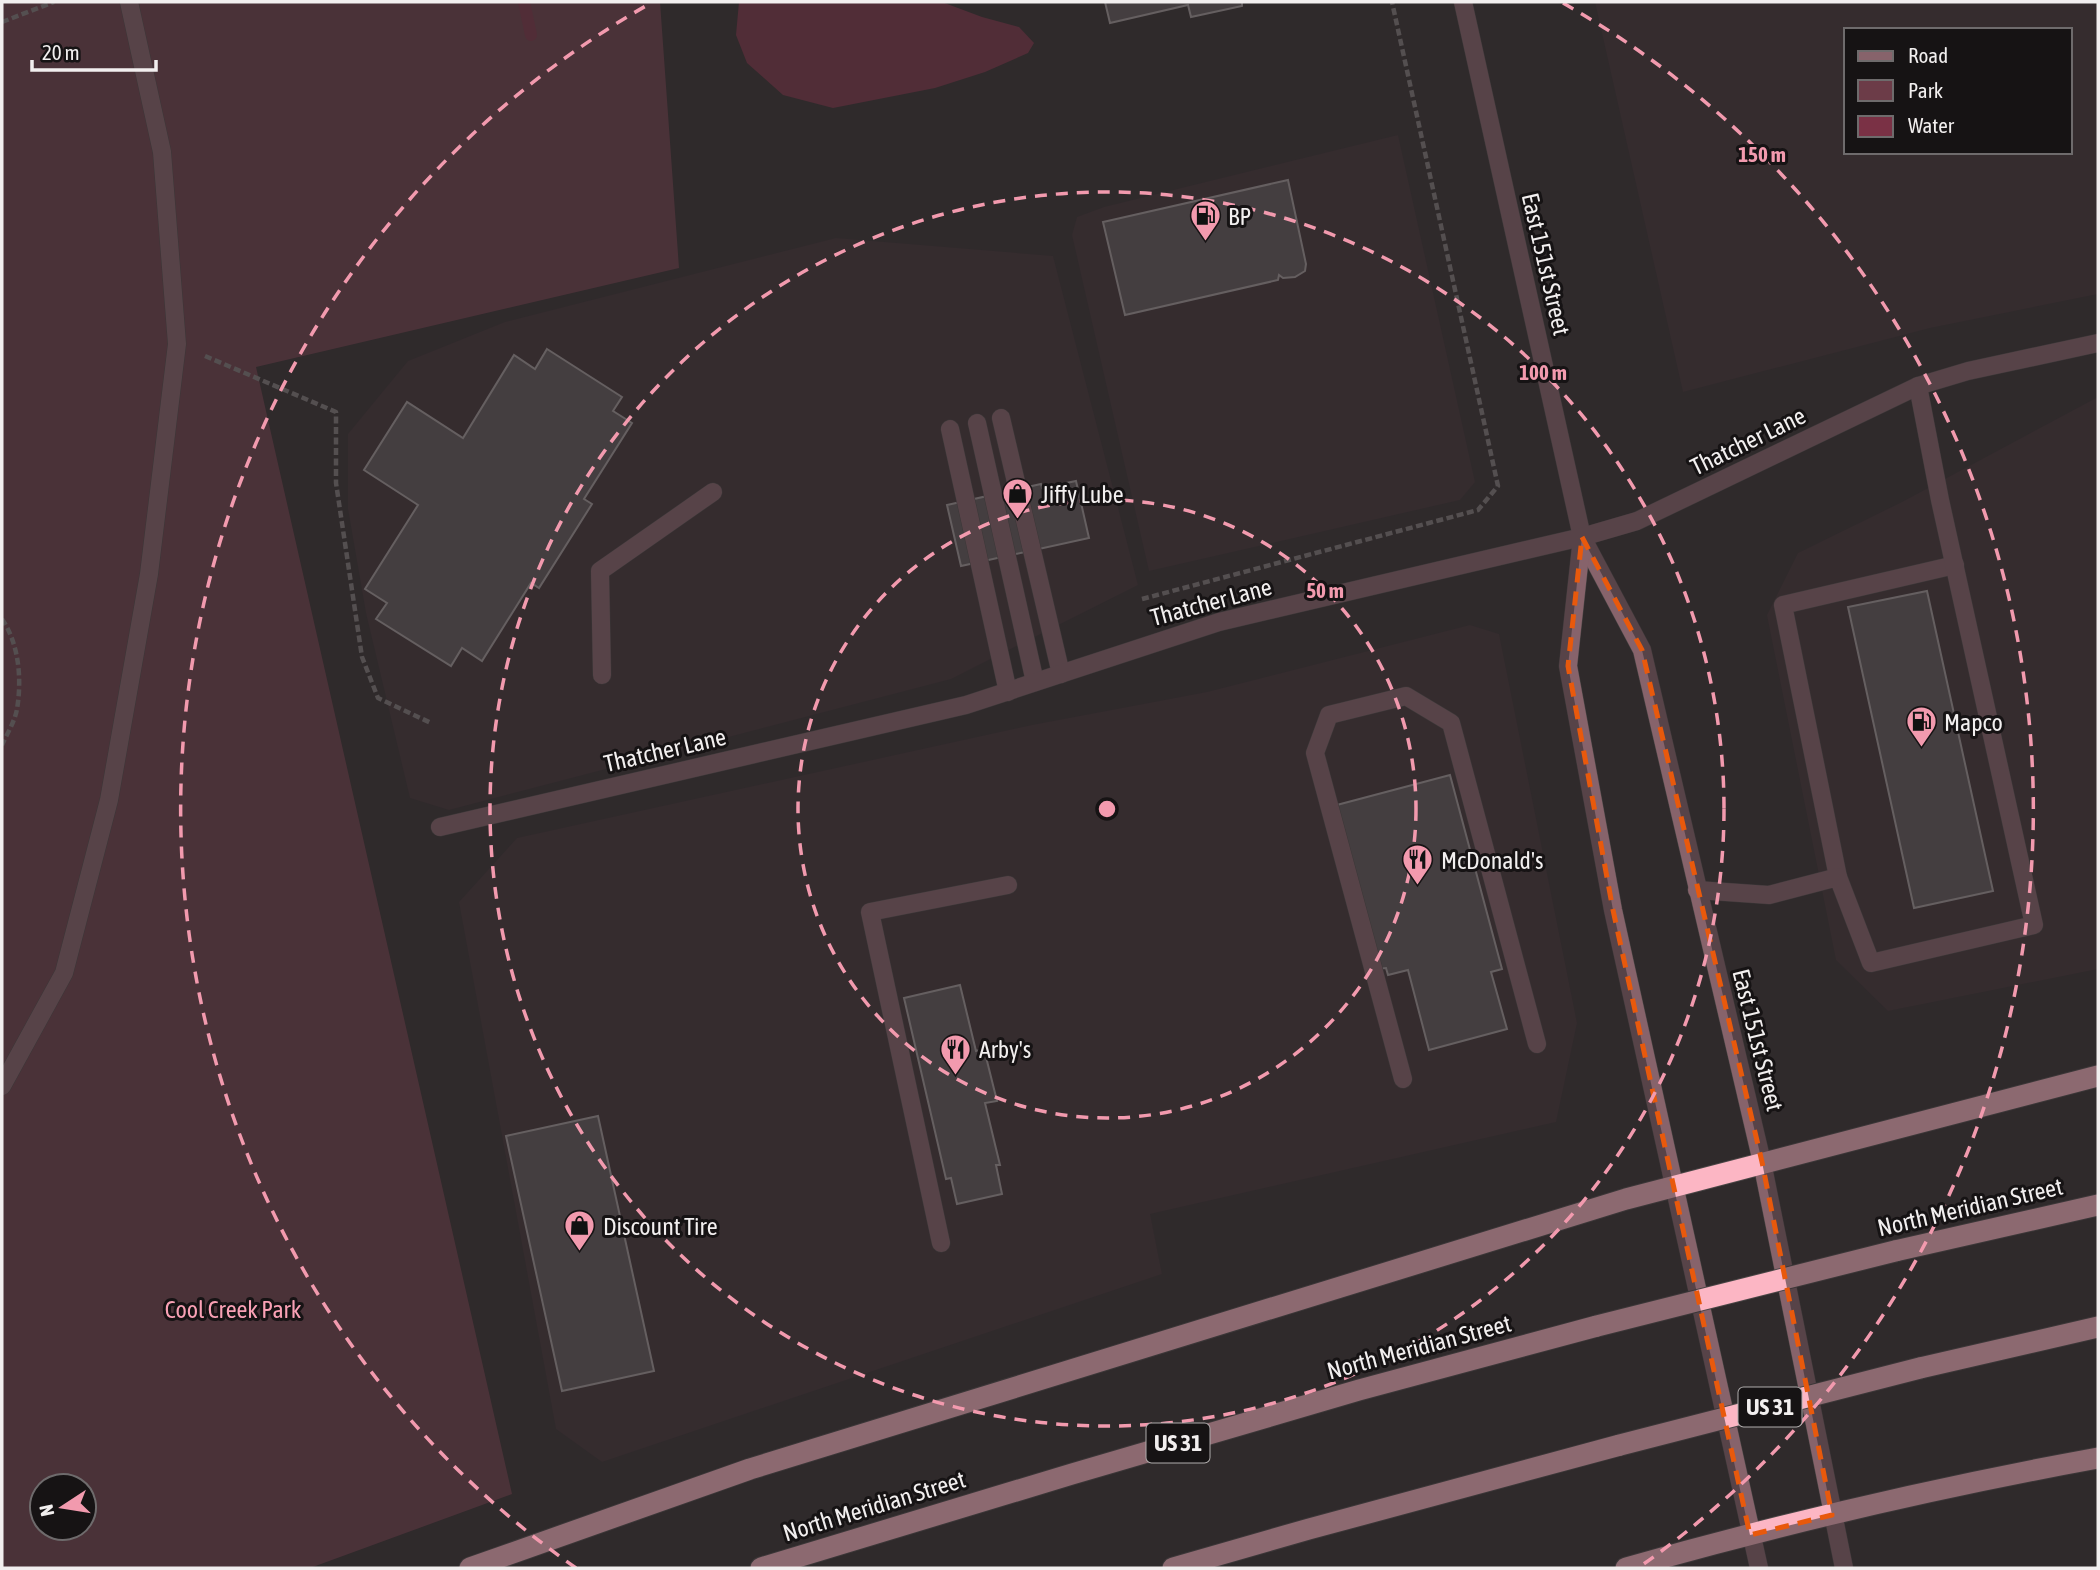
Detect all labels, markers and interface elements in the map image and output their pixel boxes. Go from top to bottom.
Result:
scale bar [32,28,156,72]
legend [1844,28,2072,154]
text: 20 m [42,40,80,64]
text: Road [1908,43,1948,67]
text: Park [1908,78,1943,102]
text: Water [1908,113,1955,137]
text: 150 m [1738,142,1786,166]
street label: East 151st Street [1517,190,1576,338]
fuel station icon: BP [1188,199,1222,243]
place label: BP [1228,203,1251,230]
text: 100 m [1519,360,1567,384]
street label: Thatcher Lane [1686,402,1810,480]
shop icon: Jiffy Lube [1001,477,1035,521]
place label: Jiffy Lube [1041,481,1124,508]
street label: Thatcher Lane [1147,573,1275,631]
text: 50 m [1306,578,1344,602]
fuel station icon: Mapco [1904,705,1938,749]
place label: Mapco [1944,709,2003,736]
street label: Thatcher Lane [601,723,729,777]
centre of rings [1095,797,1119,821]
restaurant icon: McDonald's [1401,843,1435,887]
place label: McDonald's [1441,847,1543,874]
street label: East 151st Street [1727,966,1789,1114]
restaurant icon: Arby's [939,1032,973,1076]
place label: Arby's [979,1036,1031,1063]
street label: North Meridian Street [1875,1173,2065,1241]
shop icon: Discount Tire [563,1209,597,1253]
place label: Discount Tire [603,1213,718,1240]
park label: Cool Creek Park [165,1296,302,1323]
street label: North Meridian Street [1324,1309,1514,1385]
road number: US 31 [1738,1388,1802,1426]
road number: US 31 [1146,1424,1210,1462]
street label: North Meridian Street [780,1465,969,1547]
north arrow [28,1472,98,1542]
text: N [34,1503,58,1518]

